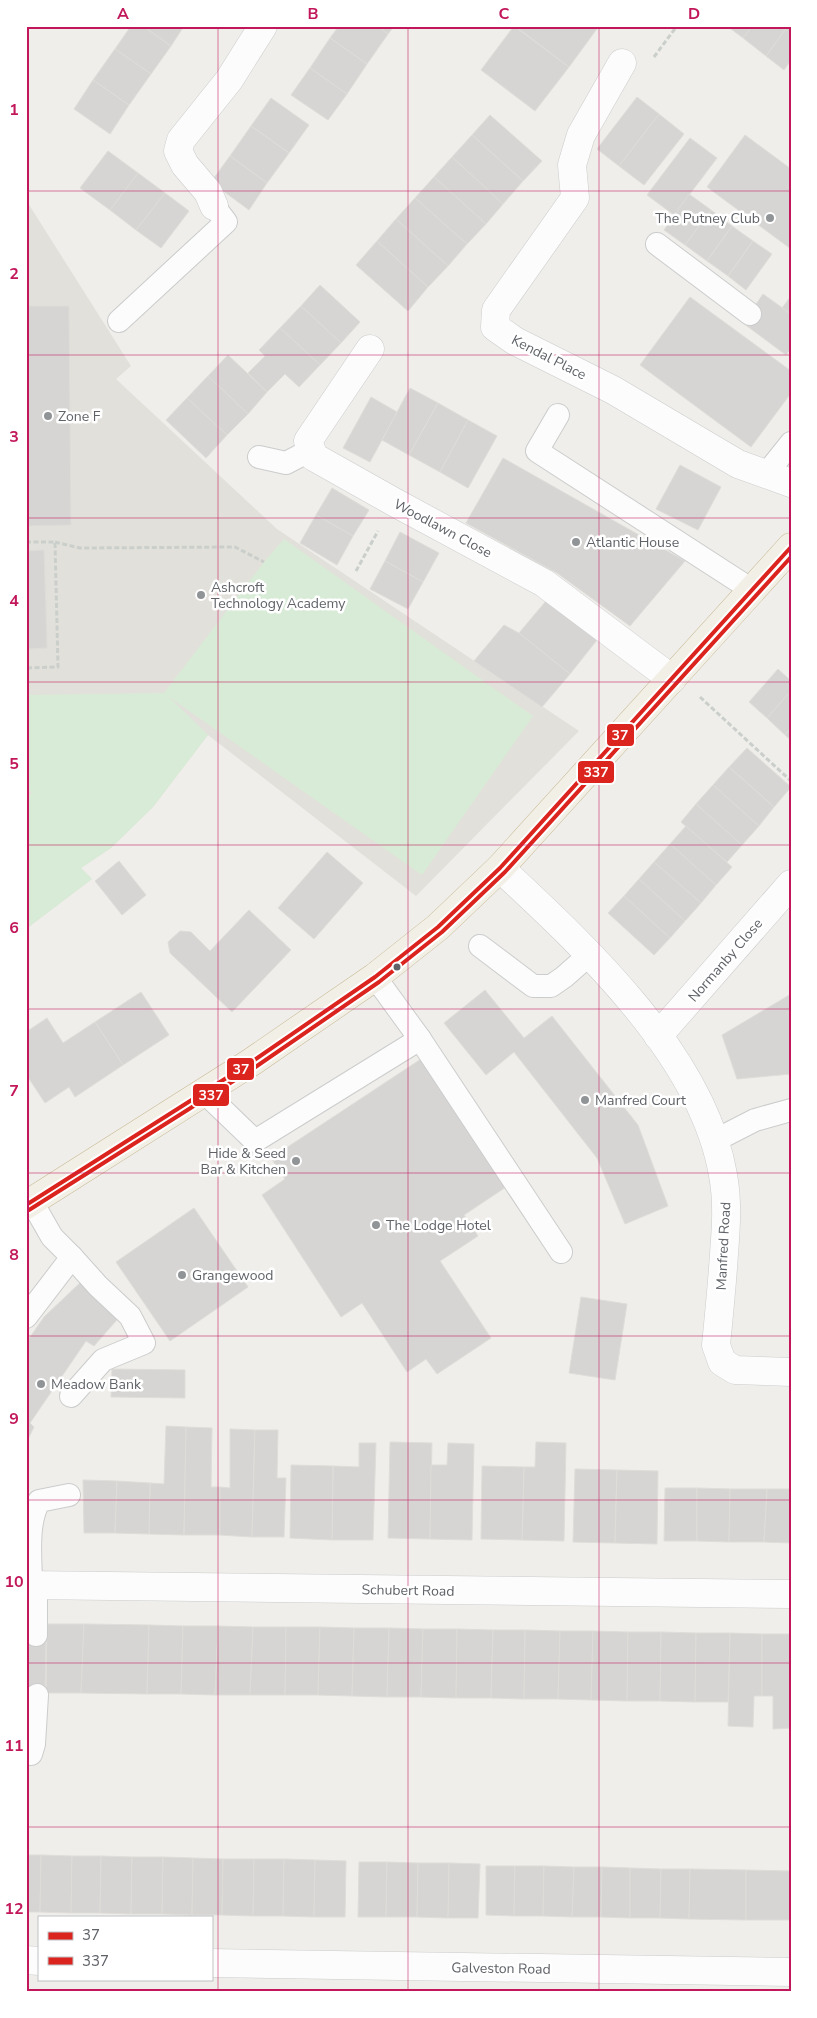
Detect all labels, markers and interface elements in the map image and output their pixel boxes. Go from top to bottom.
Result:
text: A [117,3,129,25]
text: B [307,3,319,25]
text: C [499,3,510,25]
text: D [688,3,700,25]
text: 1 [9,99,19,121]
place label: The Putney Club [655,209,760,228]
marker: The Putney Club [764,212,776,224]
text: 2 [9,263,19,285]
street label: Kendal Place [508,330,589,384]
place label: Zone F [58,407,101,426]
marker: Zone F [42,410,54,422]
text: 3 [9,426,19,448]
street label: Woodlawn Close [390,495,495,562]
place label: Atlantic House [586,533,679,552]
marker: Atlantic House [570,536,582,548]
place label: Ashcroft Technology Academy [211,578,346,613]
marker: Ashcroft Technology Academy [195,589,207,601]
text: 4 [9,590,19,612]
line badge: 37 [606,723,635,747]
text: 37 [612,726,628,745]
text: 5 [9,753,19,775]
line badge: 337 [577,760,615,784]
text: 337 [583,763,609,782]
street label: Normanby Close [684,915,767,1006]
text: 6 [9,917,19,939]
unlabelled marker [392,962,402,972]
line badge: 37 [226,1057,255,1081]
text: 37 [233,1060,249,1079]
text: 7 [9,1080,19,1102]
line badge: 337 [192,1083,230,1107]
text: 337 [198,1086,224,1105]
place label: Manfred Court [595,1091,686,1110]
marker: Manfred Court [579,1094,591,1106]
place label: Hide & Seed Bar & Kitchen [201,1144,286,1179]
marker: Hide & Seed Bar & Kitchen [290,1155,302,1167]
street label: Manfred Road [712,1201,735,1291]
place label: The Lodge Hotel [386,1216,492,1235]
marker: The Lodge Hotel [370,1219,382,1231]
text: 8 [9,1244,19,1266]
place label: Grangewood [192,1266,273,1285]
marker: Grangewood [176,1269,188,1281]
place label: Meadow Bank [51,1375,142,1394]
marker: Meadow Bank [35,1378,47,1390]
text: 9 [9,1408,19,1430]
text: 10 [4,1571,24,1593]
street label: Schubert Road [361,1580,455,1601]
text: 11 [4,1735,24,1757]
text: 12 [4,1898,24,1920]
legend [38,1916,212,1980]
text: 37 [82,1925,100,1945]
text: 337 [82,1951,109,1971]
street label: Galveston Road [451,1958,551,1979]

